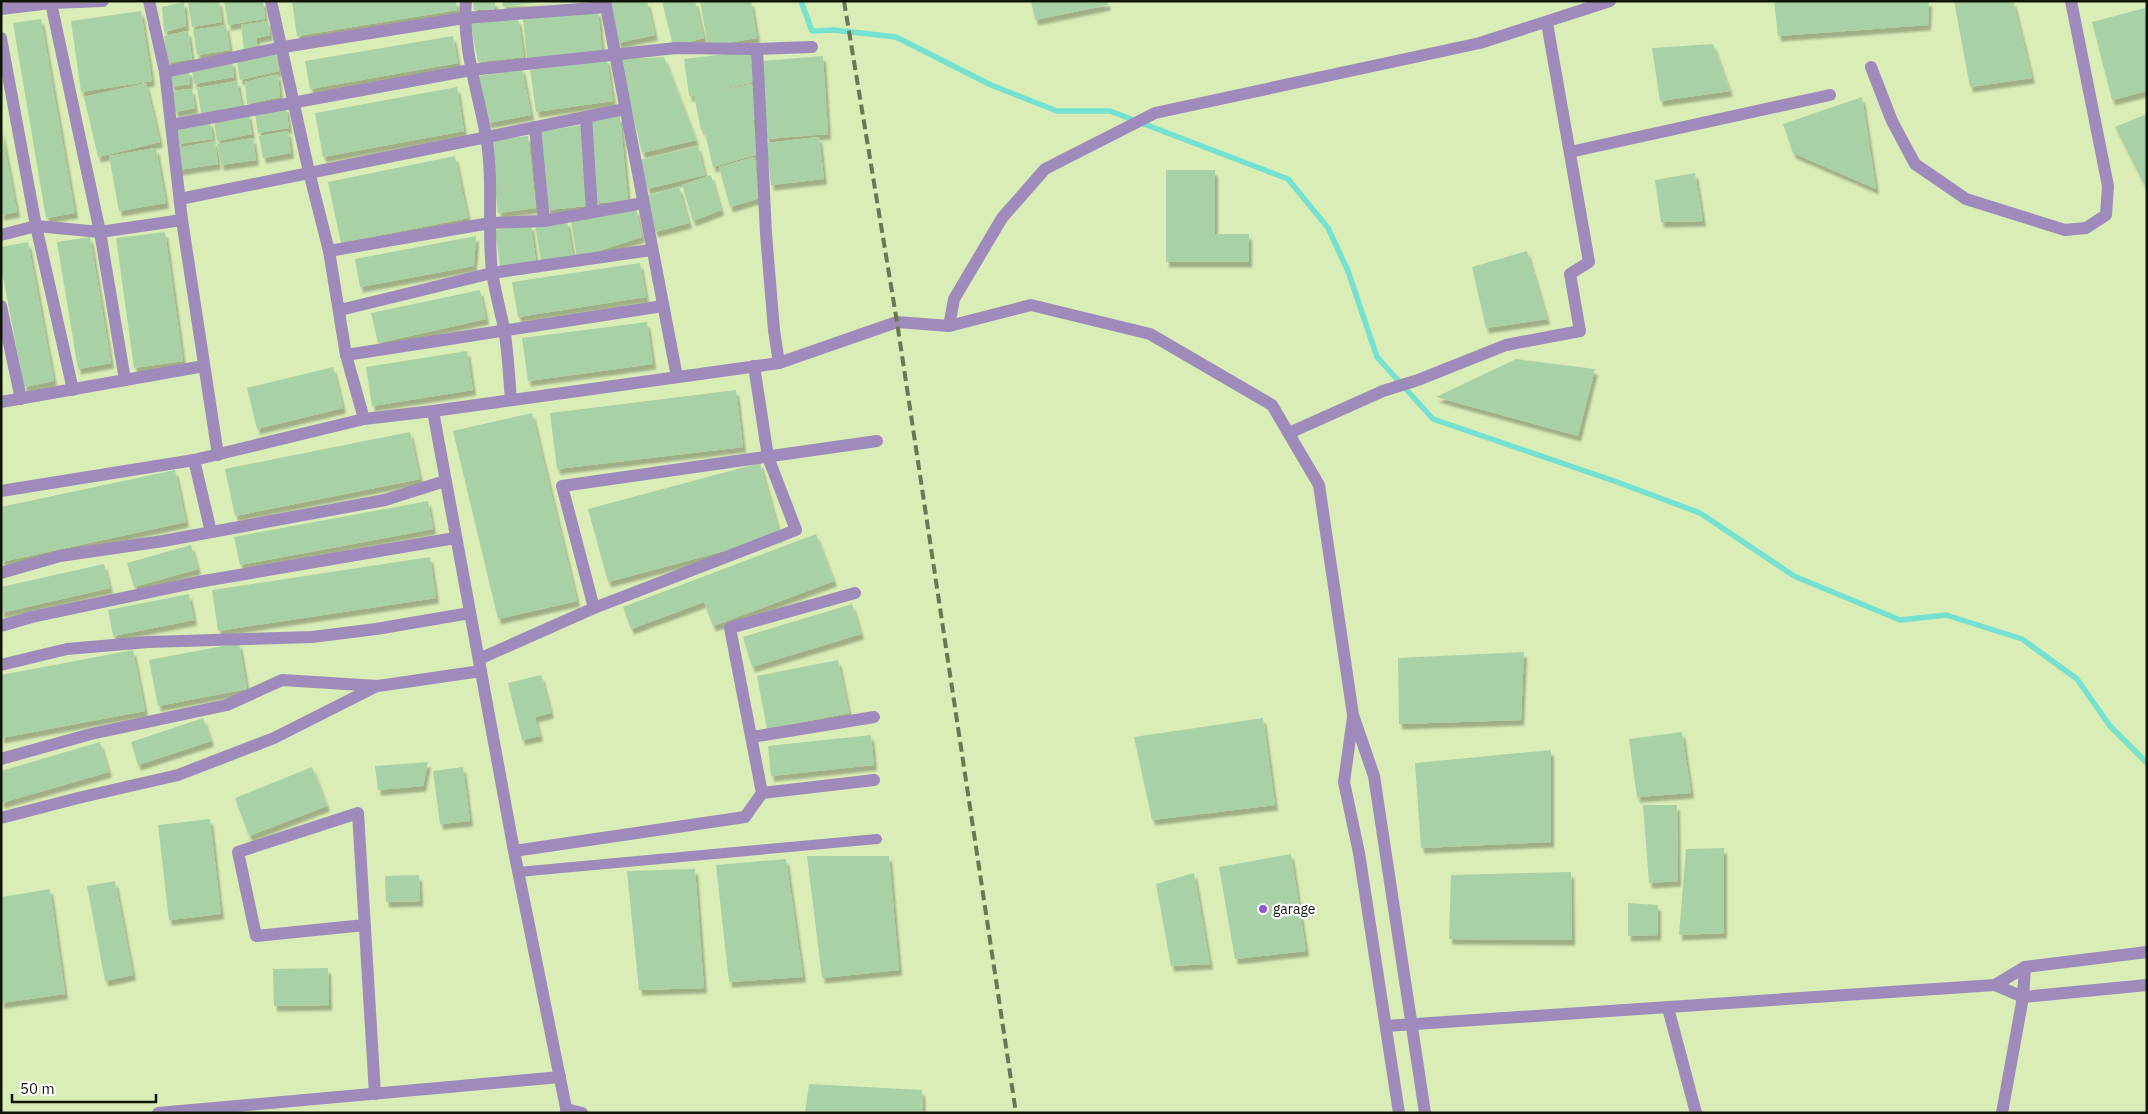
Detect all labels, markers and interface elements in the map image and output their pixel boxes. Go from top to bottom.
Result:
place label: garage [1273,900,1316,918]
marker: garage [1257,903,1269,915]
scale bar [12,1072,156,1104]
text: 50 m [20,1079,55,1098]

